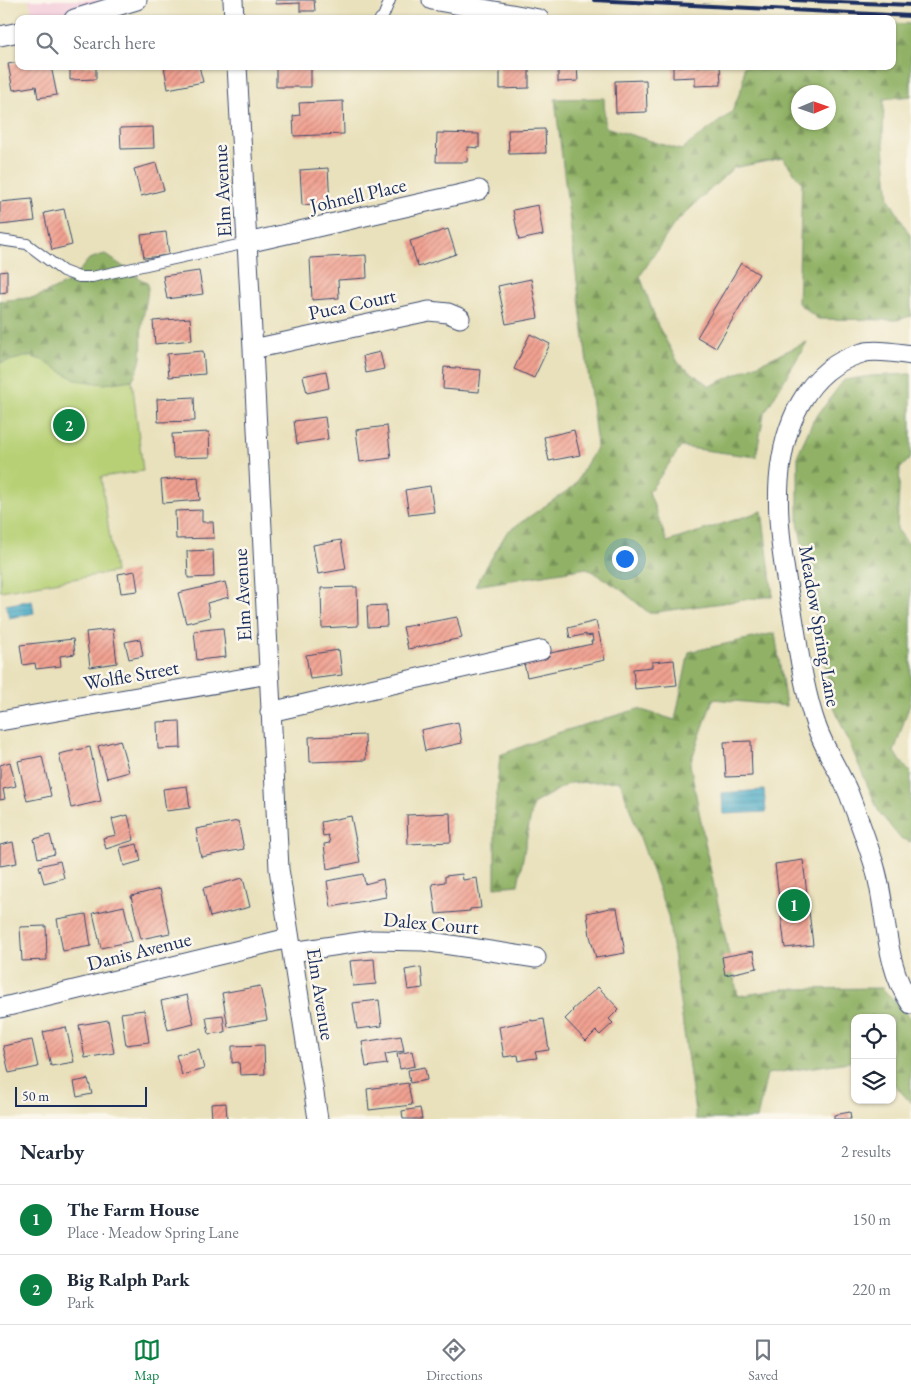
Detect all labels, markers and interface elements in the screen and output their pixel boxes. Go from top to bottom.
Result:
search box [15,15,896,70]
icon: search [33,29,61,57]
text: Search here [73,30,155,55]
north arrow [791,85,836,130]
street label: Elm Avenue [207,144,237,238]
street label: Johnell Place [305,171,409,219]
street label: Puca Court [306,282,399,326]
pin: 2 [53,406,85,444]
street label: Meadow Spring Lane [793,543,847,709]
your location [612,546,638,572]
street label: Elm Avenue [227,548,257,642]
street label: Wolfle Street [81,654,182,696]
pin: 1 [778,886,810,924]
street label: Dalex Court [382,906,480,940]
street label: Danis Avenue [84,925,194,976]
street label: Elm Avenue [301,946,341,1042]
map controls [851,1014,896,1104]
button: locate [851,1014,896,1059]
button: layers [851,1059,896,1104]
scale bar [15,1084,148,1107]
text: 50 m [22,1087,49,1105]
text: Nearby [20,1138,84,1165]
text: 2 results [841,1141,891,1162]
text: The Farm House [67,1197,199,1222]
text: 1 [32,1209,40,1230]
text: 150 m [852,1209,891,1230]
text: Place · Meadow Spring Lane [67,1222,239,1243]
text: Big Ralph Park [67,1267,190,1292]
text: 2 [32,1279,40,1300]
text: 220 m [852,1279,891,1300]
text: Park [67,1292,94,1313]
tab: Map [133,1336,161,1384]
tab: Directions [426,1336,483,1384]
tab: Saved [748,1336,778,1384]

